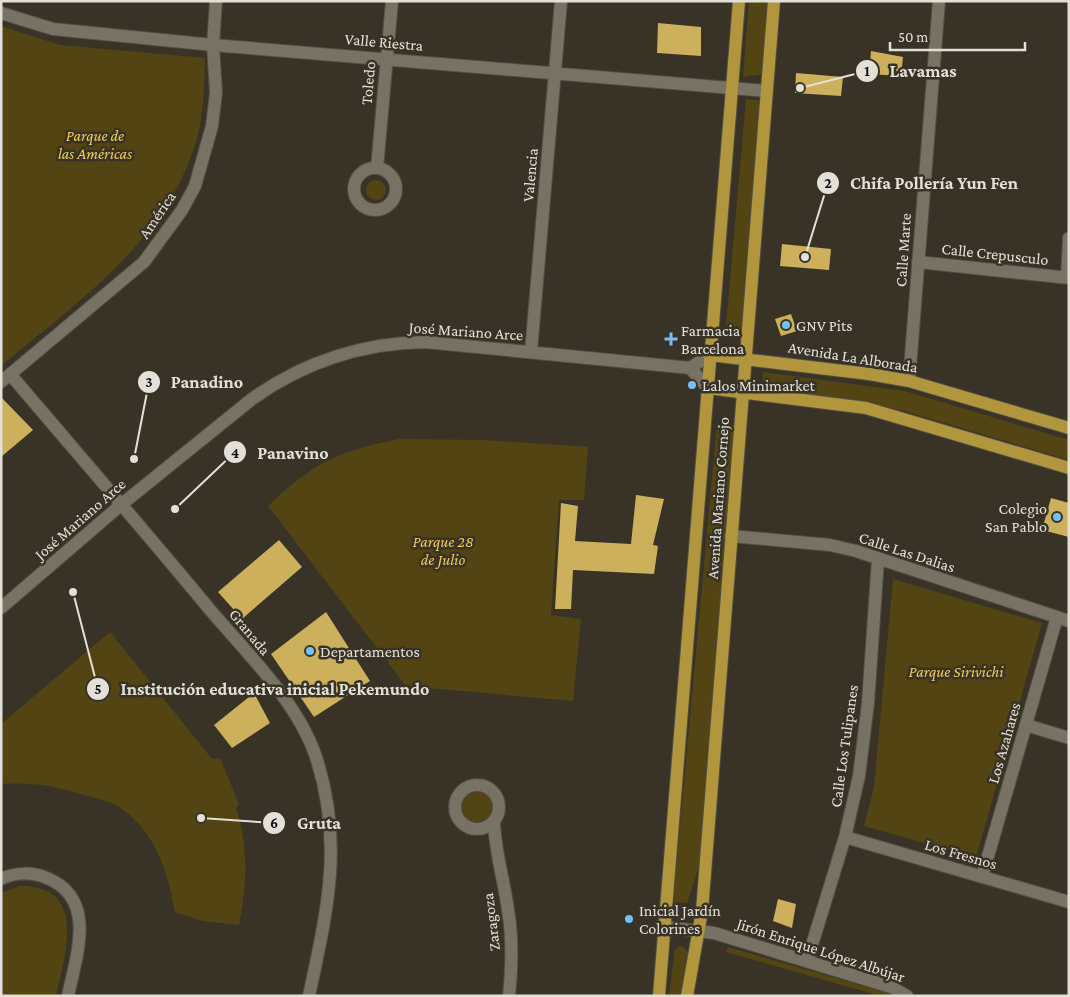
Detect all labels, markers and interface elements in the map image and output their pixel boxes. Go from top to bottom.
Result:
scale bar [890,20,1025,52]
text: 50 m [898,29,928,45]
street label: Valle Riestra [344,30,425,54]
callout: Lavamas [855,55,967,88]
street label: Toledo [358,60,378,105]
text: Lavamas [889,61,957,81]
text: 1 [864,63,870,79]
park label: Parque de las Américas [58,127,132,162]
street label: Valencia [519,147,541,203]
callout: Chifa Pollería Yun Fen [816,166,1028,199]
text: Chifa Pollería Yun Fen [850,173,1019,193]
text: 2 [824,175,832,191]
street label: América [135,188,179,242]
street label: Calle Marte [892,213,914,287]
street label: Calle Crepusculo [941,240,1049,269]
place label: GNV Pits [796,317,852,334]
street label: José Mariano Arce [406,318,524,344]
marker: GNV Pits [780,319,792,331]
place label: Farmacia Barcelona [681,322,745,357]
marker: Farmacia Barcelona [665,333,677,345]
street label: Avenida La Alborada [787,338,920,376]
callout: Panadino [136,365,253,398]
text: Panadino [171,372,243,392]
text: 3 [145,374,153,390]
place label: Lalos Minimarket [702,377,815,394]
marker: Lalos Minimarket [686,379,698,391]
street label: Avenida Mariano Cornejo [704,416,733,580]
callout: Panavino [223,436,339,469]
text: Panavino [257,443,329,463]
text: 4 [231,445,239,461]
street label: José Mariano Arce [30,475,129,565]
place label: Colegio San Pablo [985,500,1047,535]
marker: Colegio San Pablo [1051,511,1063,523]
street label: Calle Las Dalias [857,528,957,576]
park label: Parque 28 de Julio [413,533,473,569]
street label: Granada [226,606,274,659]
place label: Departamentos [320,643,420,661]
marker: Departamentos [304,645,316,657]
park label: Parque Sirivichi [909,663,1004,681]
callout: Institución educativa inicial Pekemundo [86,672,439,705]
text: Institución educativa inicial Pekemundo [121,679,429,699]
text: 5 [94,681,102,697]
street label: Calle Los Tulipanes [827,684,862,809]
street label: Los Azahares [984,701,1024,785]
callout: Gruta [262,806,351,839]
text: Gruta [297,813,341,833]
text: 6 [270,815,278,831]
street label: Los Fresnos [923,836,999,872]
street label: Zaragoza [479,891,504,952]
place label: Inicial Jardín Colorines [639,902,721,937]
marker: Inicial Jardín Colorines [623,913,635,925]
street label: Jirón Enrique López Albújar [732,914,908,986]

